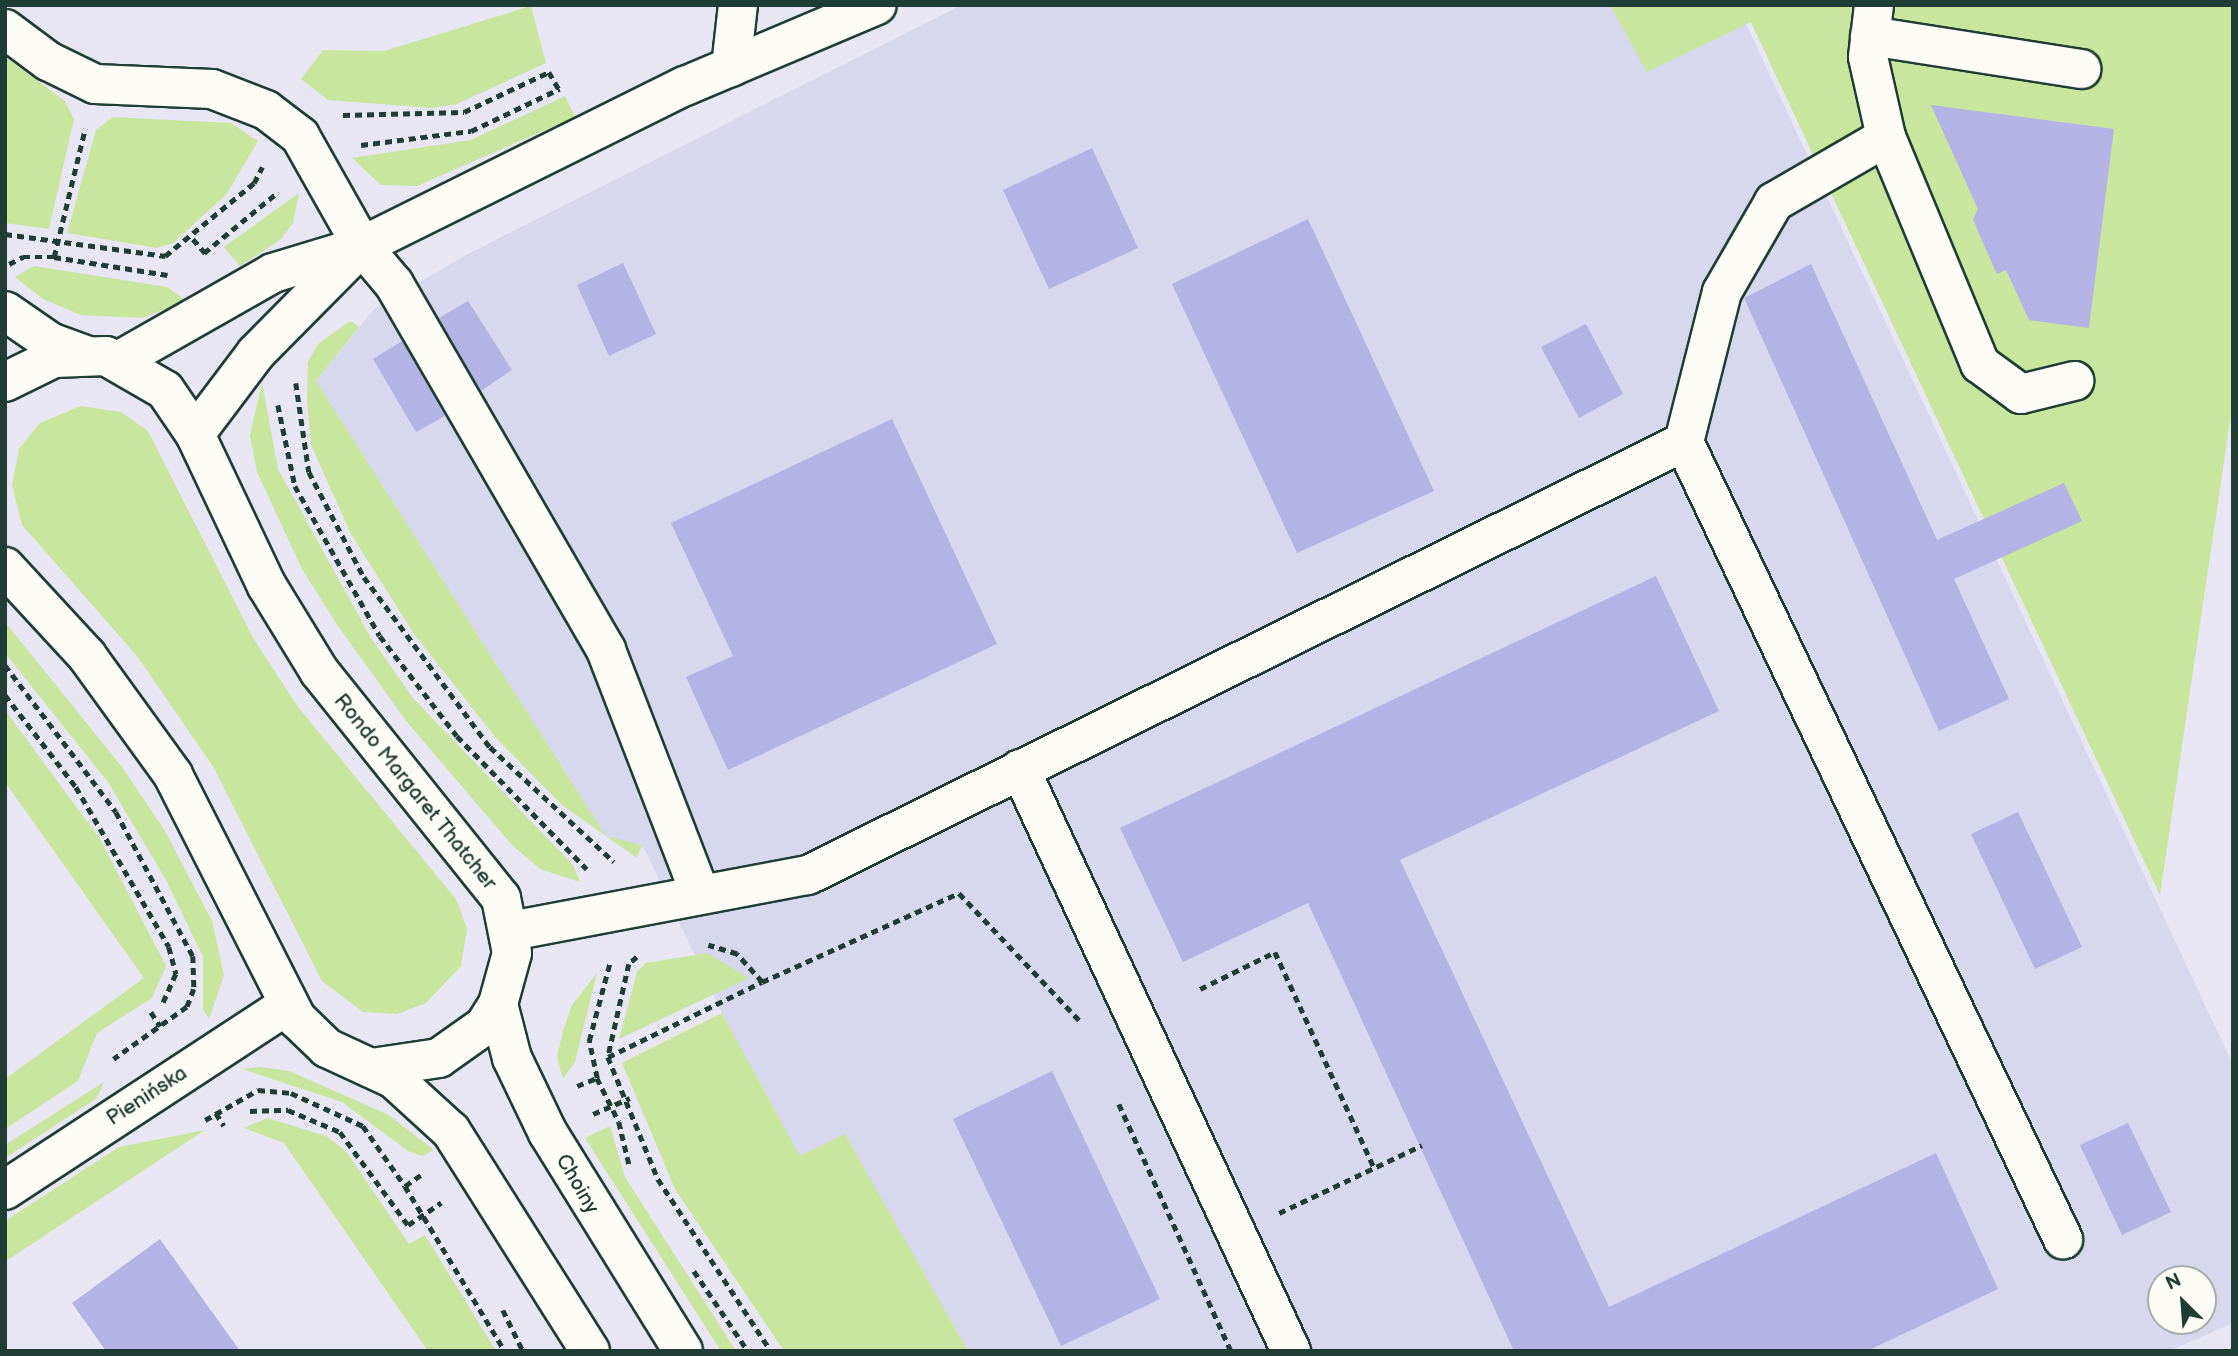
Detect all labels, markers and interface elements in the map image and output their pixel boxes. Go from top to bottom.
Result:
street label: Rondo Margaret Thatcher [328,689,502,895]
street label: Pienińska [102,1061,192,1131]
street label: Choiny [550,1150,604,1218]
north arrow [2147,1265,2217,1335]
text: N [2162,1269,2185,1296]

